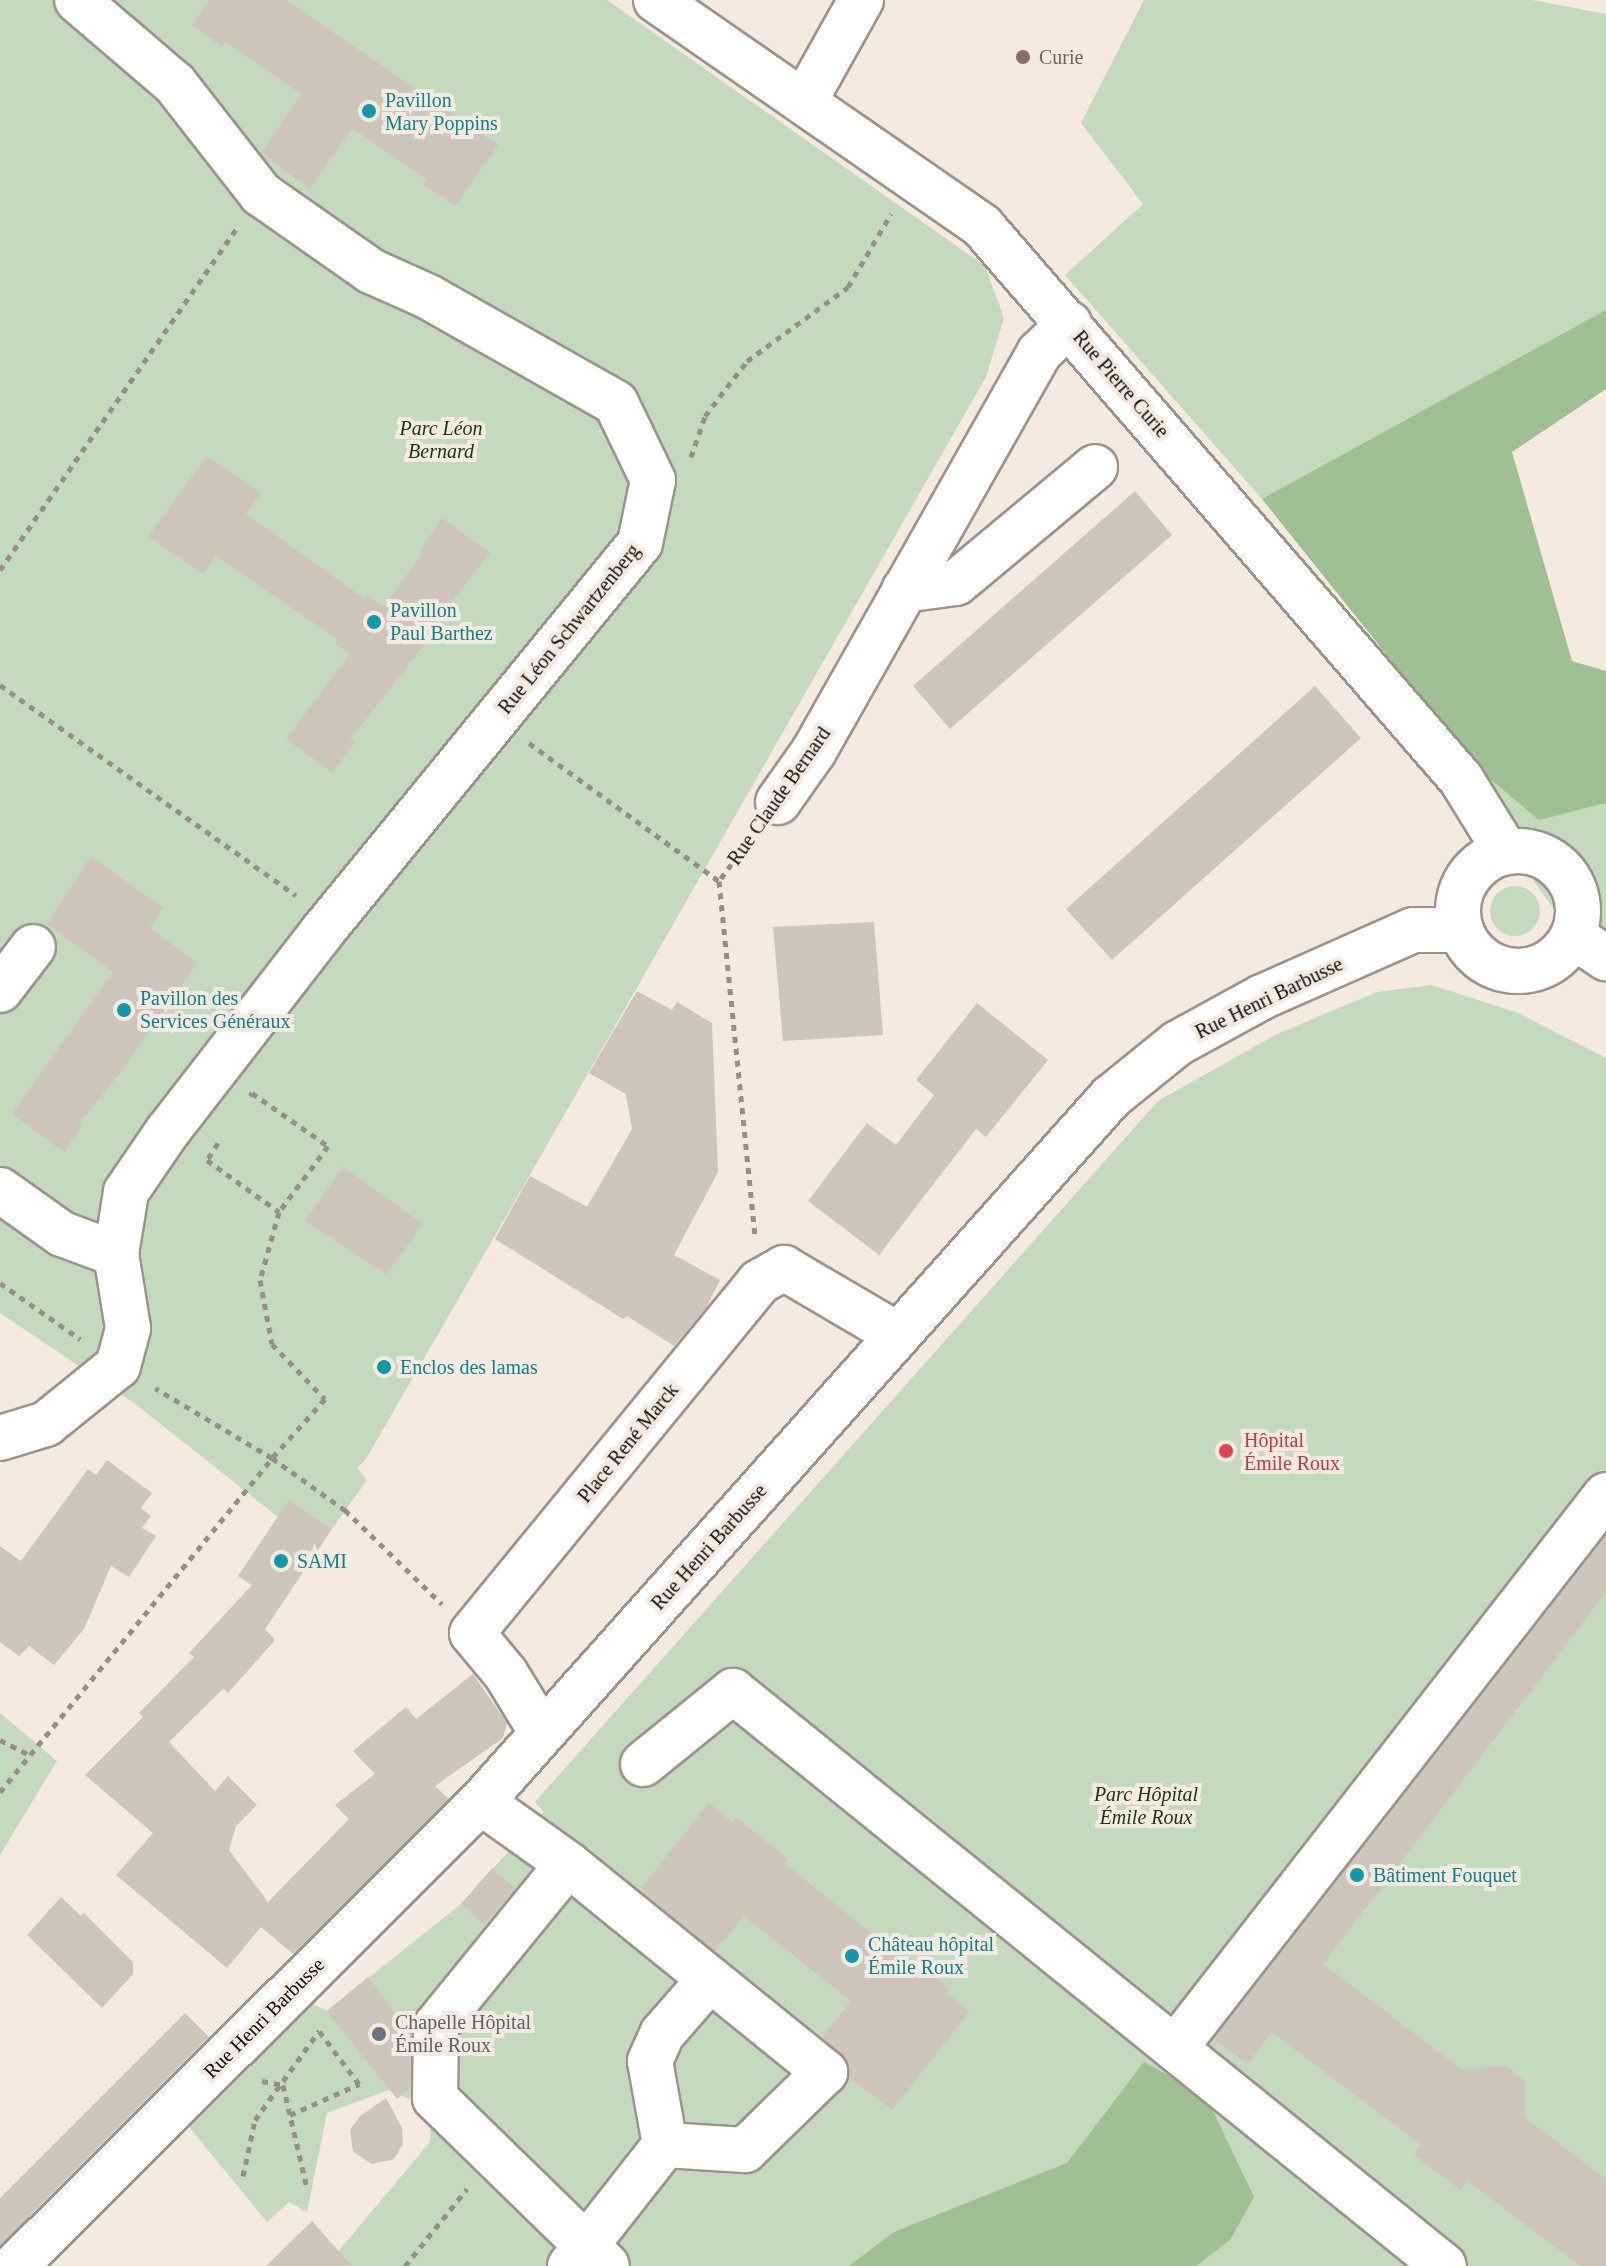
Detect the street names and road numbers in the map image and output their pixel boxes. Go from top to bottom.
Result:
street label: Rue Pierre Curie [1068,325,1174,443]
street label: Rue Léon Schwartzenberg [493,539,645,719]
street label: Rue Claude Bernard [722,722,836,870]
street label: Rue Henri Barbusse [1191,952,1347,1044]
street label: Place René Marck [573,1378,683,1508]
street label: Rue Henri Barbusse [646,1479,772,1615]
street label: Rue Henri Barbusse [199,1953,329,2083]

